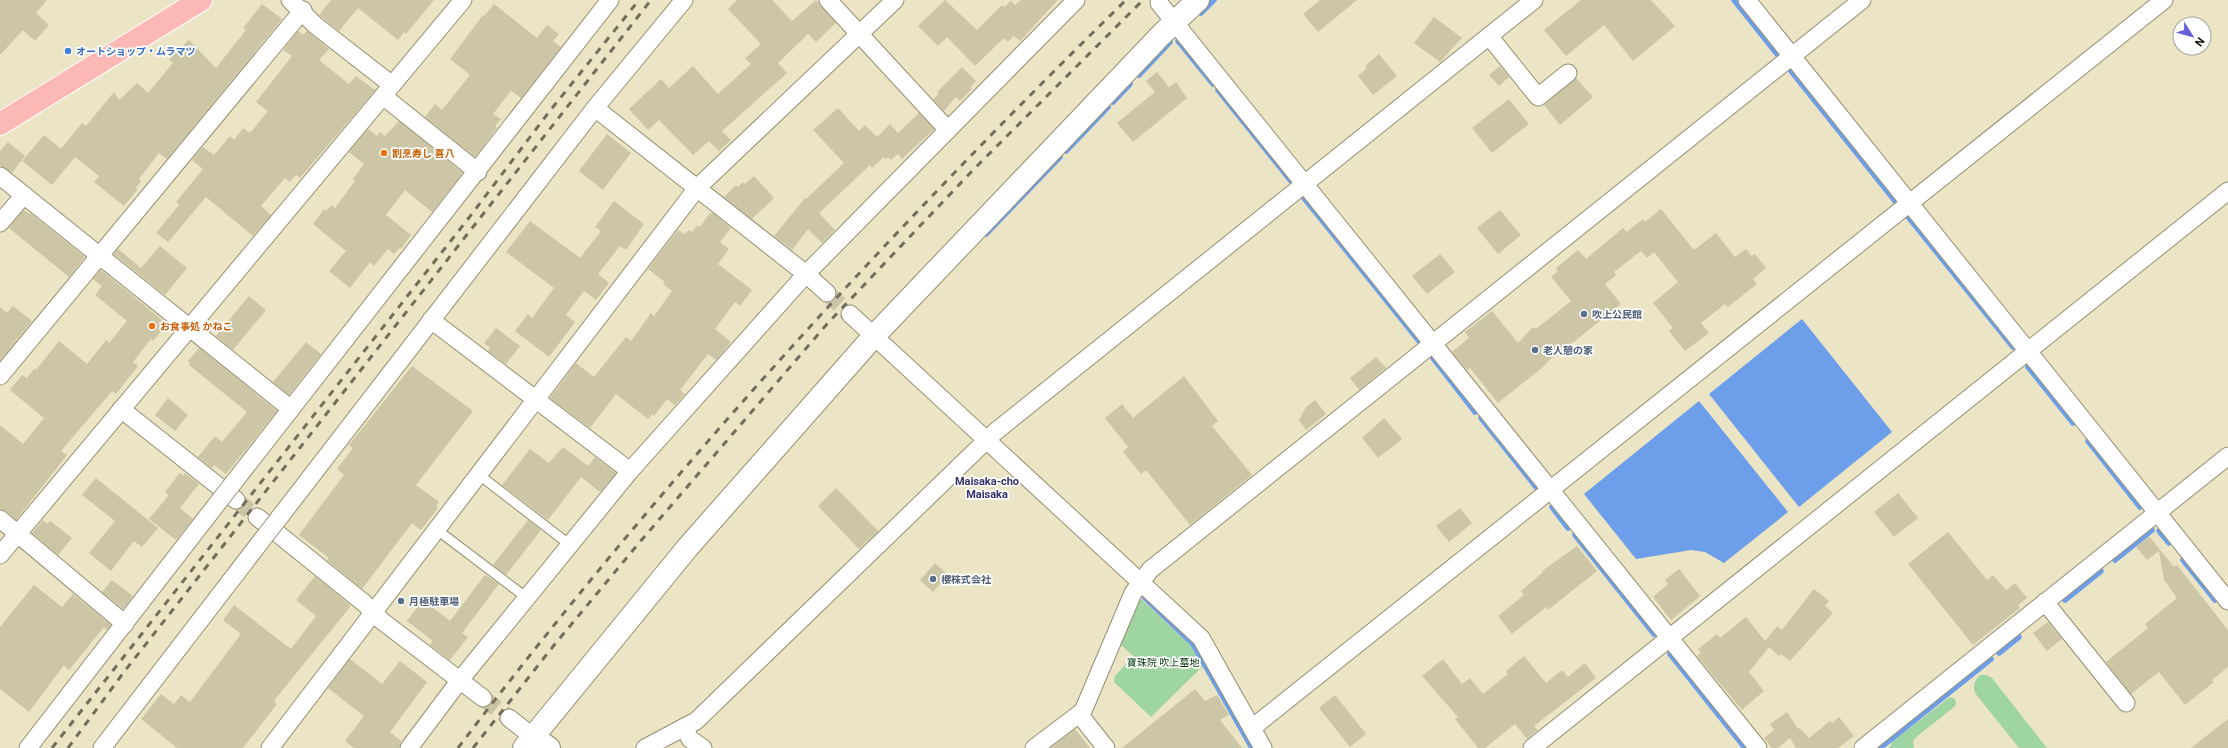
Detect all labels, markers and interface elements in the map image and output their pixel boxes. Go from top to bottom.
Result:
north arrow [2172,16,2212,56]
text: N [2192,35,2207,49]
marker: オートショップ・ムラマツ [63,46,73,56]
place label: オートショップ・ムラマツ [76,46,196,57]
marker: 割烹寿し 喜八 [379,148,389,158]
place label: 割烹寿し 喜八 [392,148,455,159]
marker: 吹上公民館 [1579,309,1589,319]
place label: 吹上公民館 [1592,309,1642,320]
marker: お食事処 かねこ [147,321,157,331]
place label: お食事処 かねこ [160,321,233,332]
marker: 老人憩の家 [1530,345,1540,355]
place label: 老人憩の家 [1543,345,1593,356]
district label: Maisaka-cho Maisaka [955,475,1019,501]
marker: 櫻株式会社 [928,574,938,584]
place label: 櫻株式会社 [941,574,992,585]
marker: 月極駐車場 [396,596,406,606]
place label: 月極駐車場 [409,596,459,607]
park label: 寶珠院 吹上墓地 [1127,657,1200,668]

